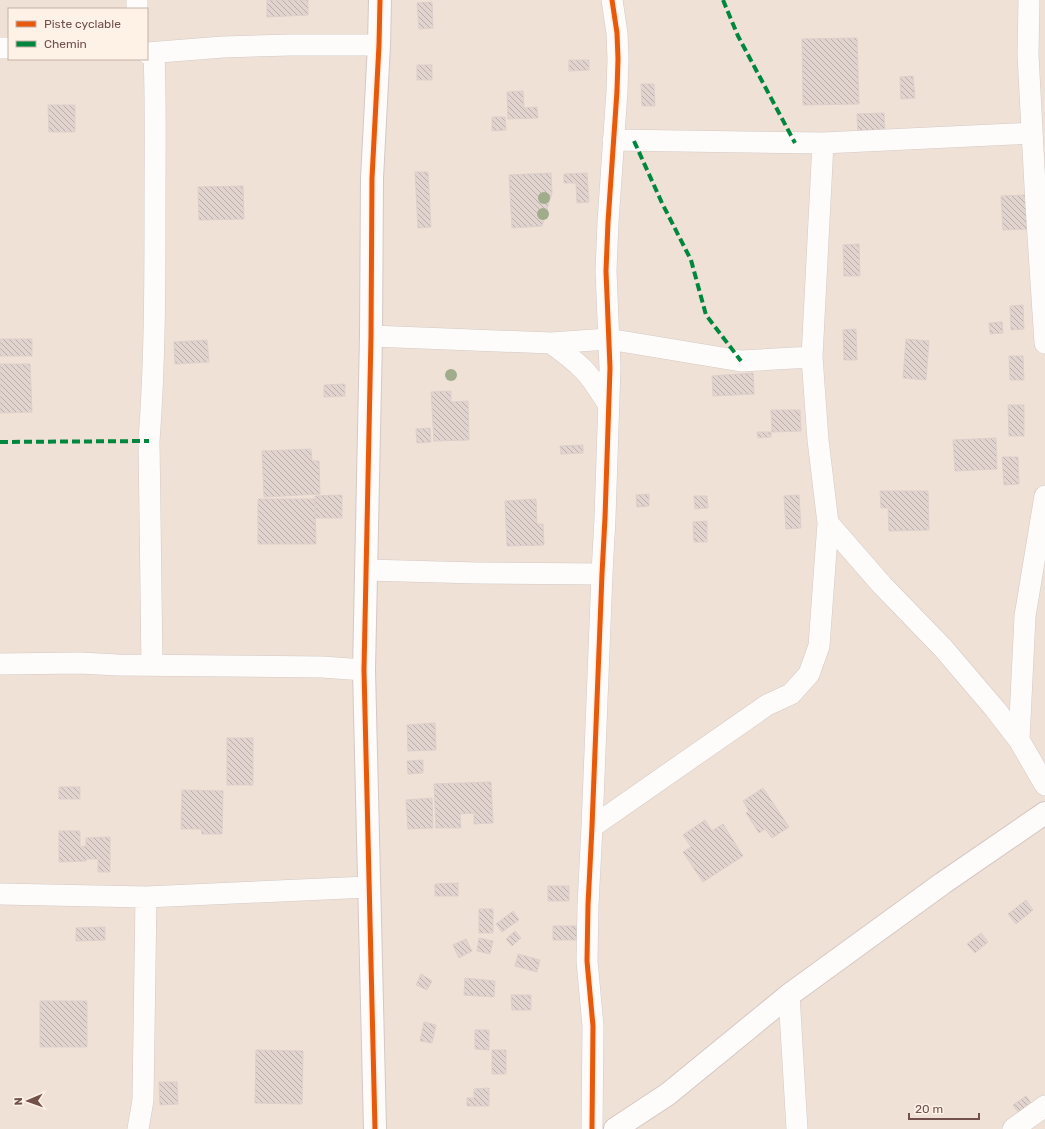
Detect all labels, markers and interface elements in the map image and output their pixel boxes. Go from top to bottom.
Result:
legend [8,8,148,60]
text: Piste cyclable [44,17,121,31]
text: Chemin [44,37,87,51]
north arrow [8,1081,48,1121]
scale bar [909,1095,979,1121]
text: N [12,1097,25,1106]
text: 20 m [915,1102,943,1116]

